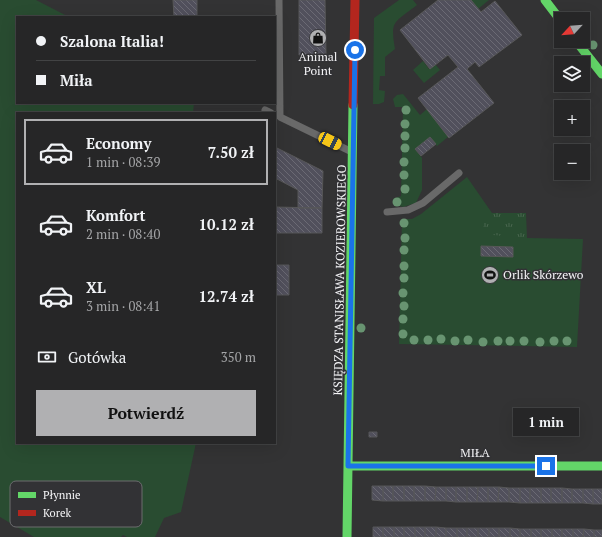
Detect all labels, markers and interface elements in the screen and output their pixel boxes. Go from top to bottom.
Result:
north arrow [554,12,590,48]
map controls [554,12,590,180]
shop icon: Animal Point [308,28,328,48]
text: Szalona Italia! [60,31,164,51]
route start [346,41,364,59]
place label: Animal Point [299,49,338,78]
button: layers [554,56,590,92]
text: Miła [60,70,93,90]
button: + [554,100,590,136]
car [317,130,343,152]
text: Economy [86,133,151,153]
icon: car [38,134,74,170]
text: 7.50 zł [208,142,254,162]
button: − [554,144,590,180]
text: 1 min · 08:39 [86,153,160,171]
street label: KSIĘDZA STANISŁAWA KOZIEROWSKIEGO [330,164,349,395]
text: Komfort [86,205,145,225]
icon: car [38,206,74,242]
text: 10.12 zł [199,214,254,234]
text: 2 min · 08:40 [86,225,160,243]
sports icon: Orlik Skórzewo [480,265,500,285]
place label: Orlik Skórzewo [503,267,584,282]
text: XL [86,277,106,297]
icon: car [38,278,74,314]
text: 12.74 zł [199,286,254,306]
text: 3 min · 08:41 [86,297,160,315]
icon: cash [36,346,58,368]
text: Gotówka [68,347,126,367]
text: 350 m [221,348,256,366]
button: Potwierdź [36,390,256,436]
callout: 1 min [513,408,579,436]
text: 1 min [528,413,564,431]
street label: MIŁA [460,445,491,460]
route end [537,457,555,475]
legend [10,481,142,527]
text: Płynnie [43,488,81,502]
text: Korek [43,506,71,520]

